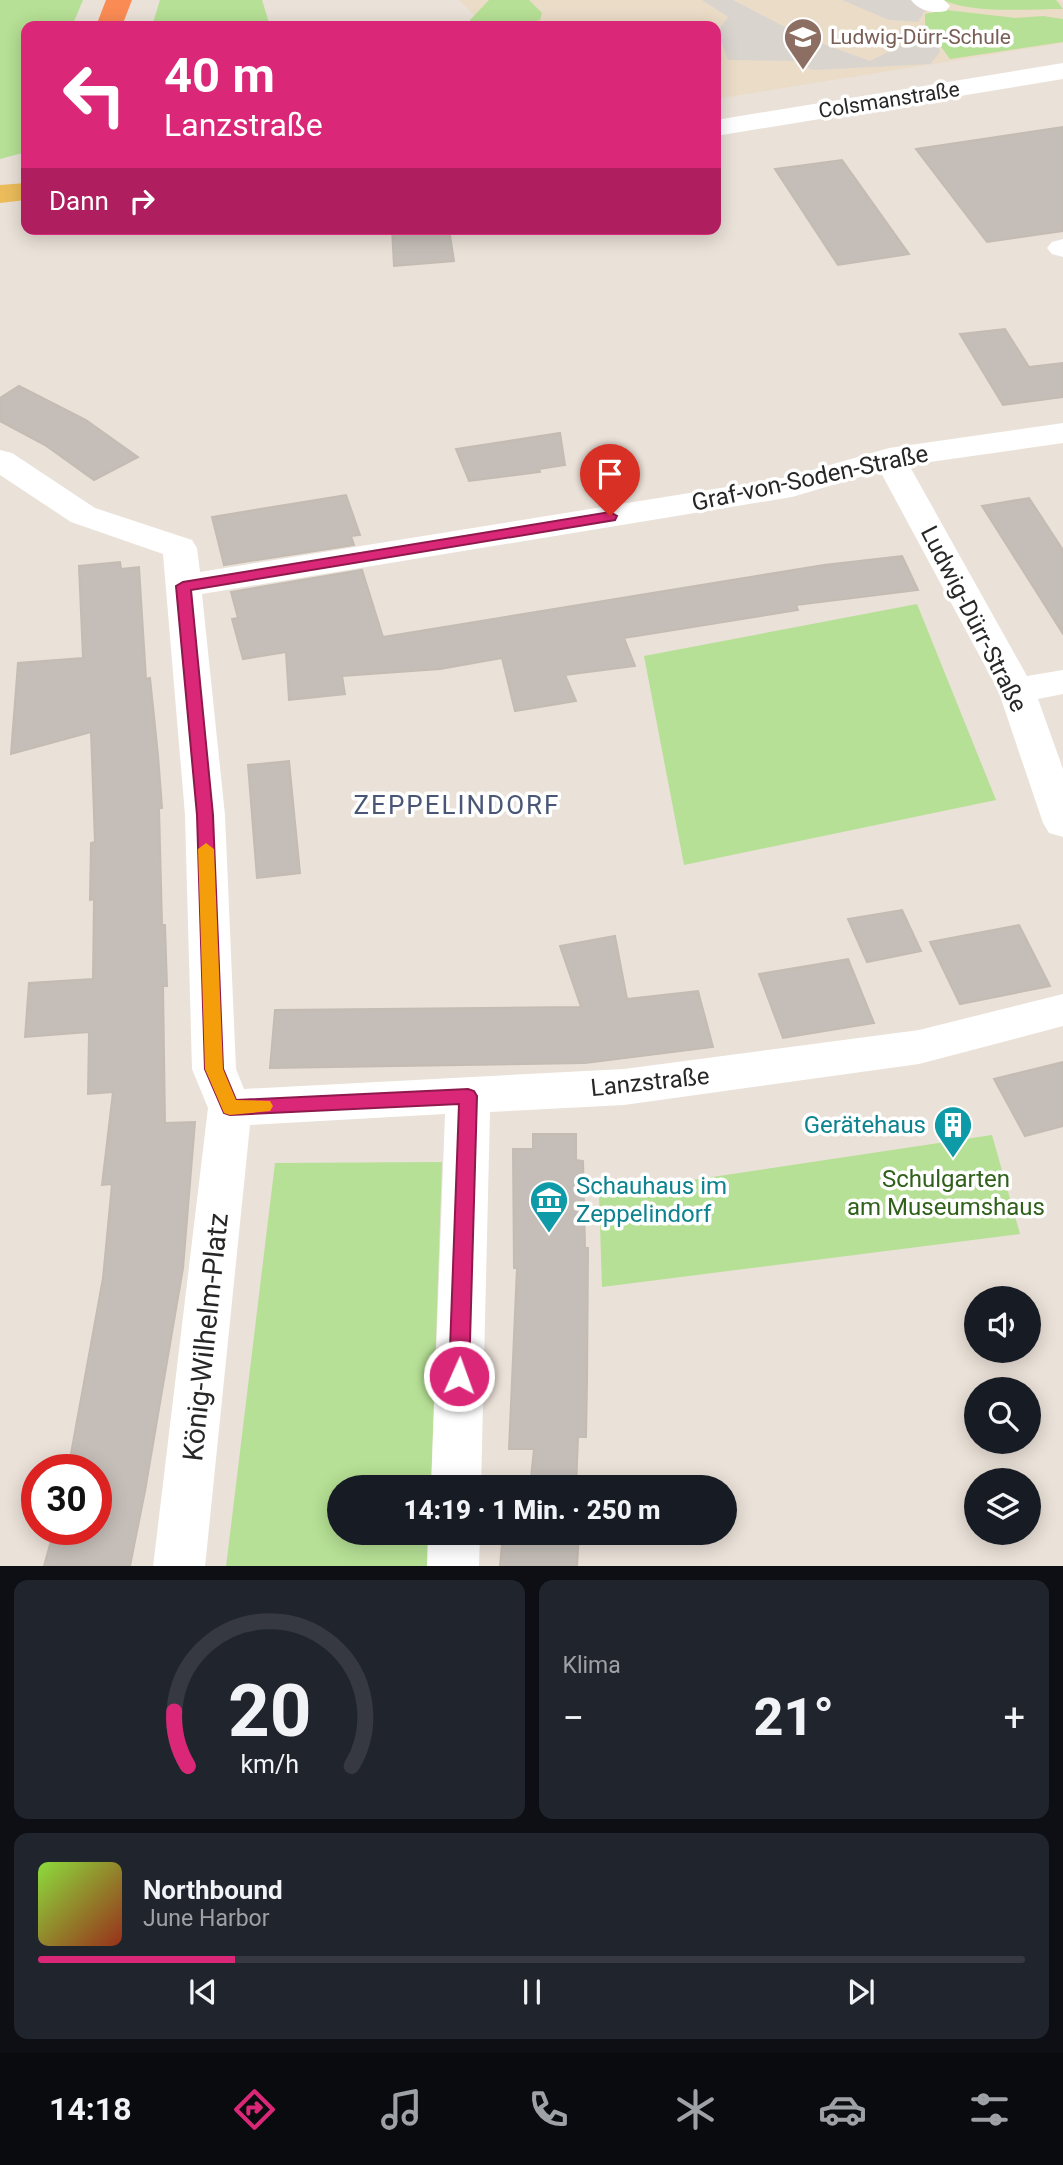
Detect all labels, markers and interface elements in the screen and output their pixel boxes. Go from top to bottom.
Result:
school or university icon: Ludwig-Dürr-Schule [782,16,824,71]
place label: Ludwig-Dürr-Schule [830,25,1011,49]
text: 40 m [164,47,275,104]
icon: left [49,49,140,140]
street label: Colsmanstraße [817,77,961,123]
text: Lanzstraße [164,106,323,144]
icon: right [123,182,161,220]
text: Dann [49,186,109,216]
street label: Graf-von-Soden-Straße [689,439,931,517]
pin [580,444,640,516]
icon: arrive [591,455,629,493]
street label: Ludwig-Dürr-Straße [915,521,1033,717]
district label: ZEPPELINDORF [354,790,560,820]
street label: Lanzstraße [589,1062,711,1102]
building icon: Gerätehaus [932,1104,974,1159]
place label: Gerätehaus [804,1111,926,1139]
park label: Schulgarten am Museumshaus [847,1165,1045,1221]
place label: Schauhaus im Zeppelindorf [576,1172,727,1228]
museum icon: Schauhaus im Zeppelindorf [528,1179,570,1234]
street label: König-Wilhelm-Platz [176,1211,235,1463]
map controls [964,1286,1041,1545]
button: sound [964,1286,1041,1363]
position arrow [422,1339,496,1413]
button: search [964,1377,1041,1454]
speed limit sign: 30 [21,1454,112,1545]
button: layers [964,1468,1041,1545]
text: 14:19 · 1 Min. · 250 m [403,1495,661,1525]
text: Klima [563,1652,621,1679]
text: 20 [227,1668,311,1754]
text: 21° [754,1687,834,1748]
text: − [563,1696,584,1740]
text: + [1003,1696,1025,1740]
text: km/h [240,1749,299,1778]
text: Northbound [143,1875,283,1905]
text: June Harbor [143,1905,270,1932]
icon: previous [184,1973,222,2011]
icon: pause [513,1973,551,2011]
icon: next [842,1973,880,2011]
icon: directions [230,2085,279,2134]
icon: music [377,2085,426,2134]
icon: phone [524,2085,573,2134]
icon: climate [671,2085,720,2134]
icon: car [818,2085,867,2134]
icon: filters [965,2085,1014,2134]
text: 14:18 [49,2090,131,2128]

